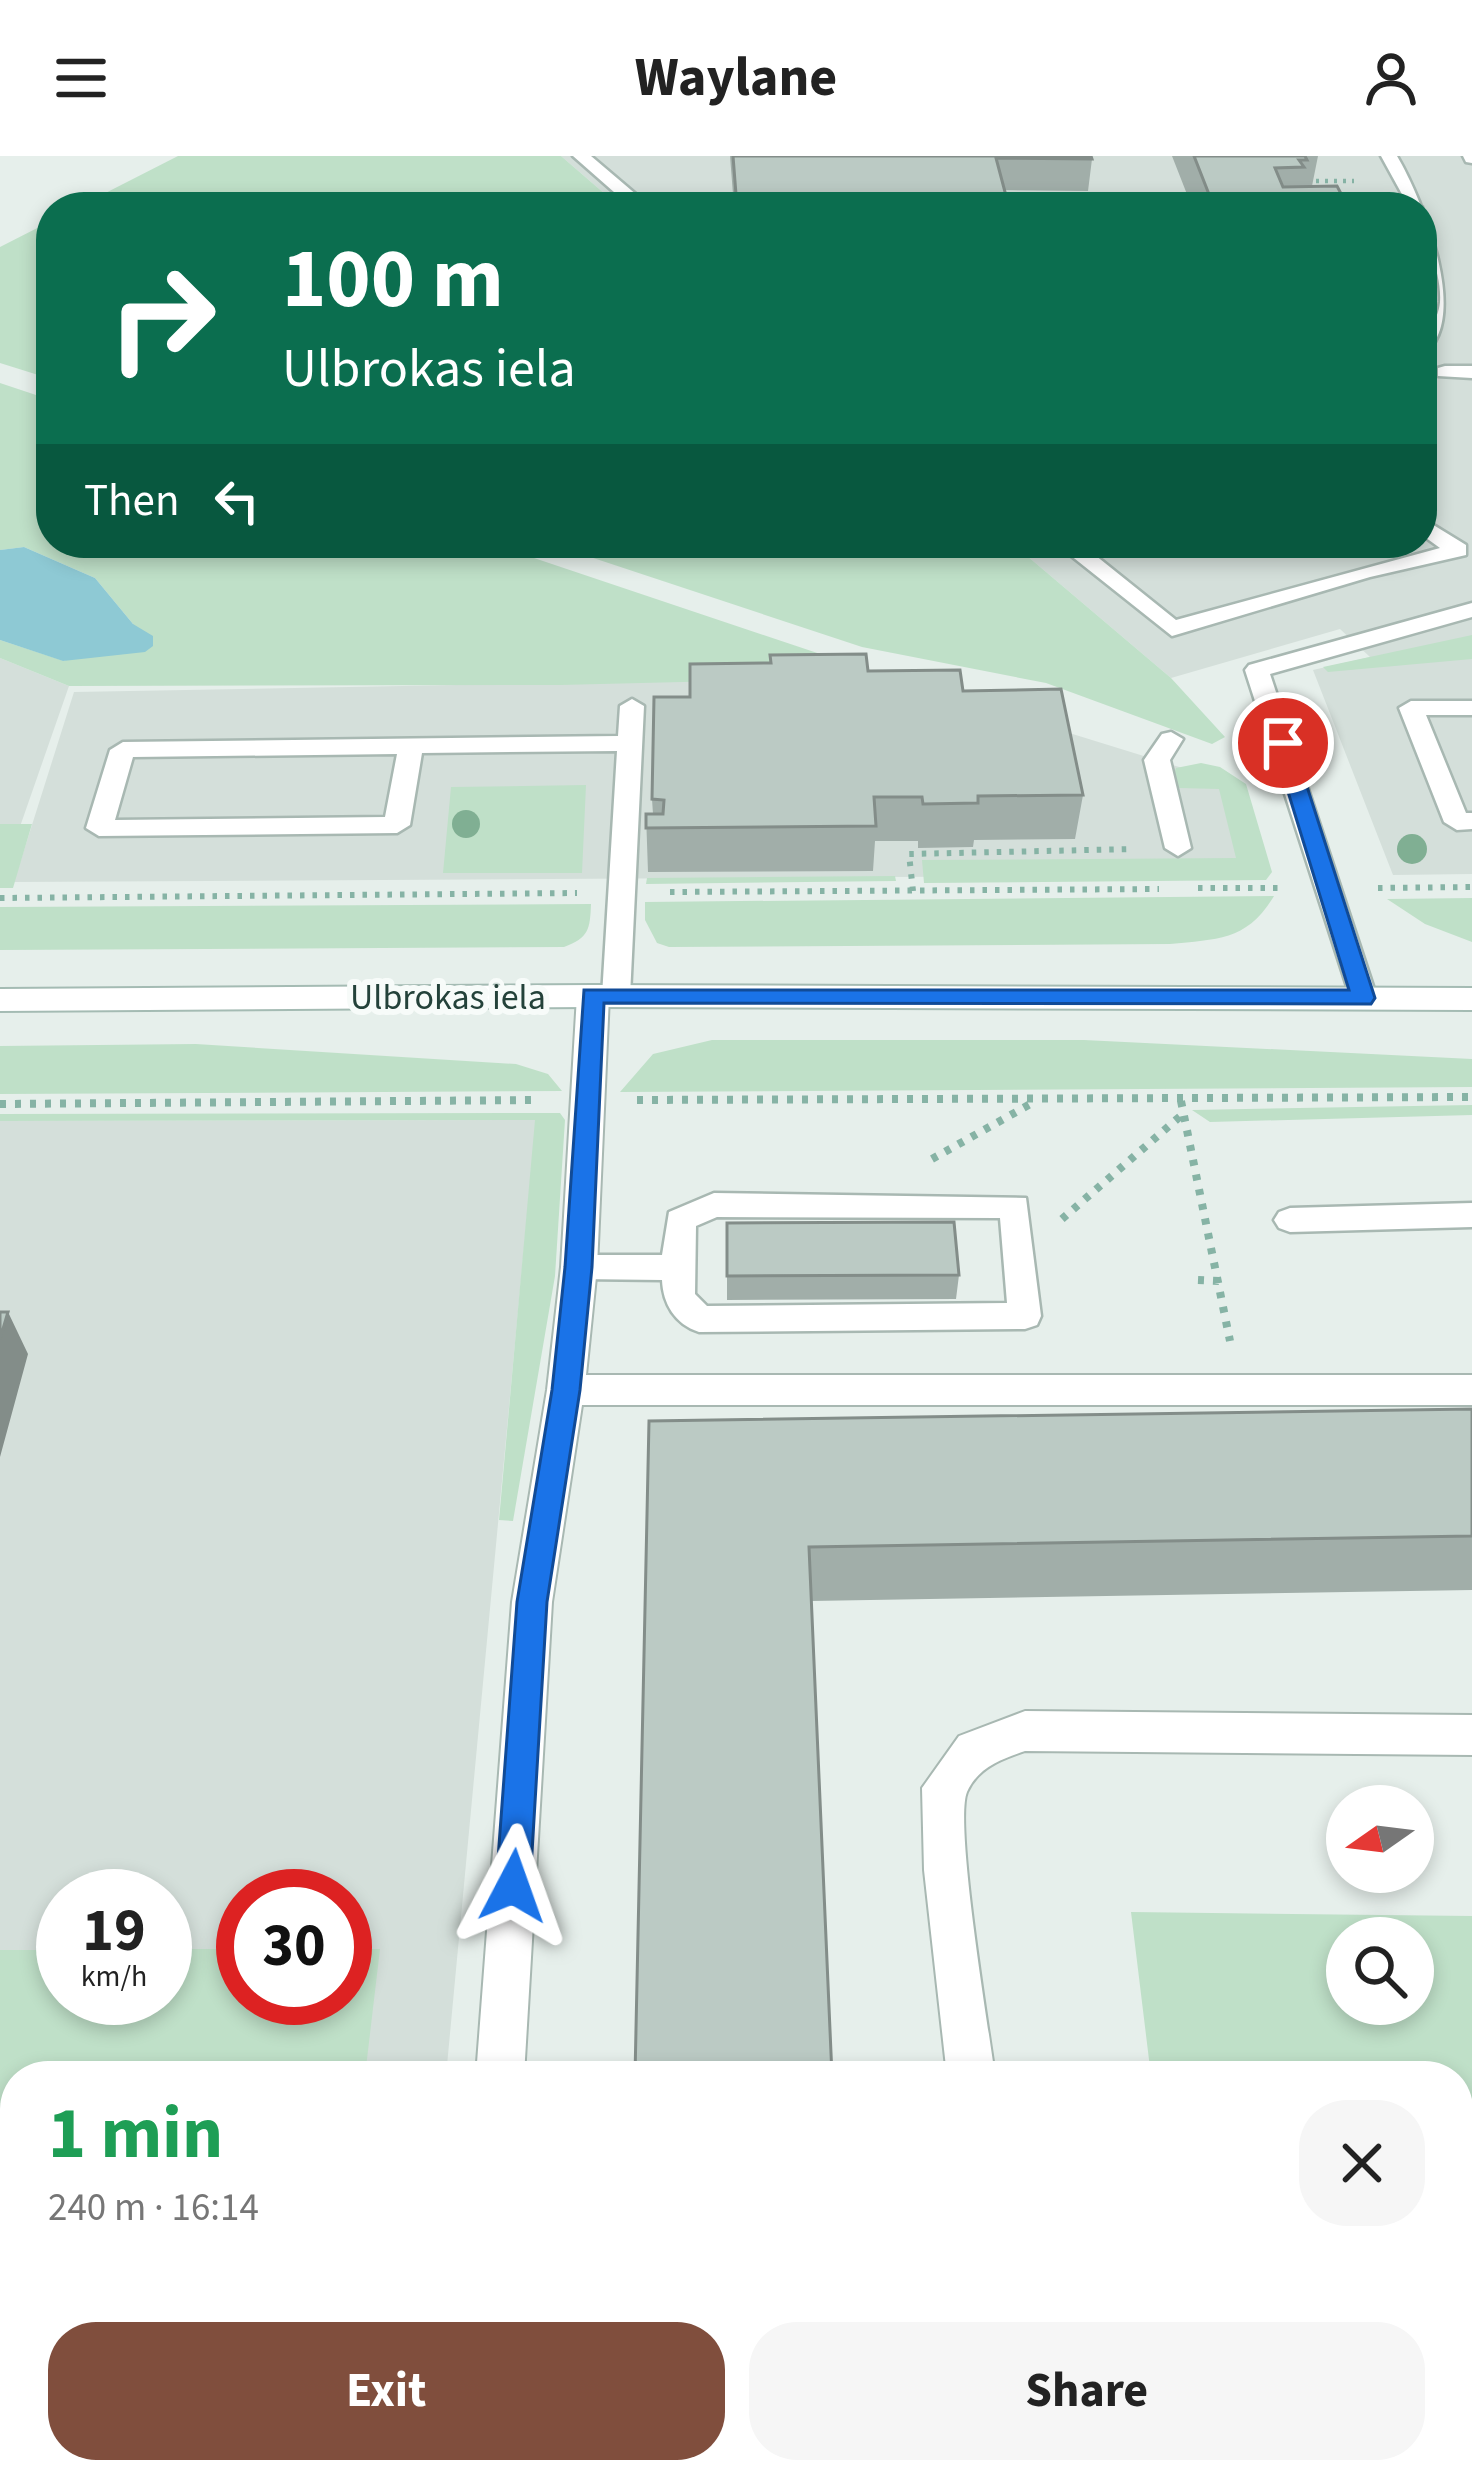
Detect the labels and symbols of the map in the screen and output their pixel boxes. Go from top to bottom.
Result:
pin [1232,692,1334,794]
street label: Ulbrokas iela [350,972,546,1023]
north arrow [1326,1785,1434,1893]
position arrow [450,1823,576,1949]
speed limit sign: 30 [216,1869,372,2025]

